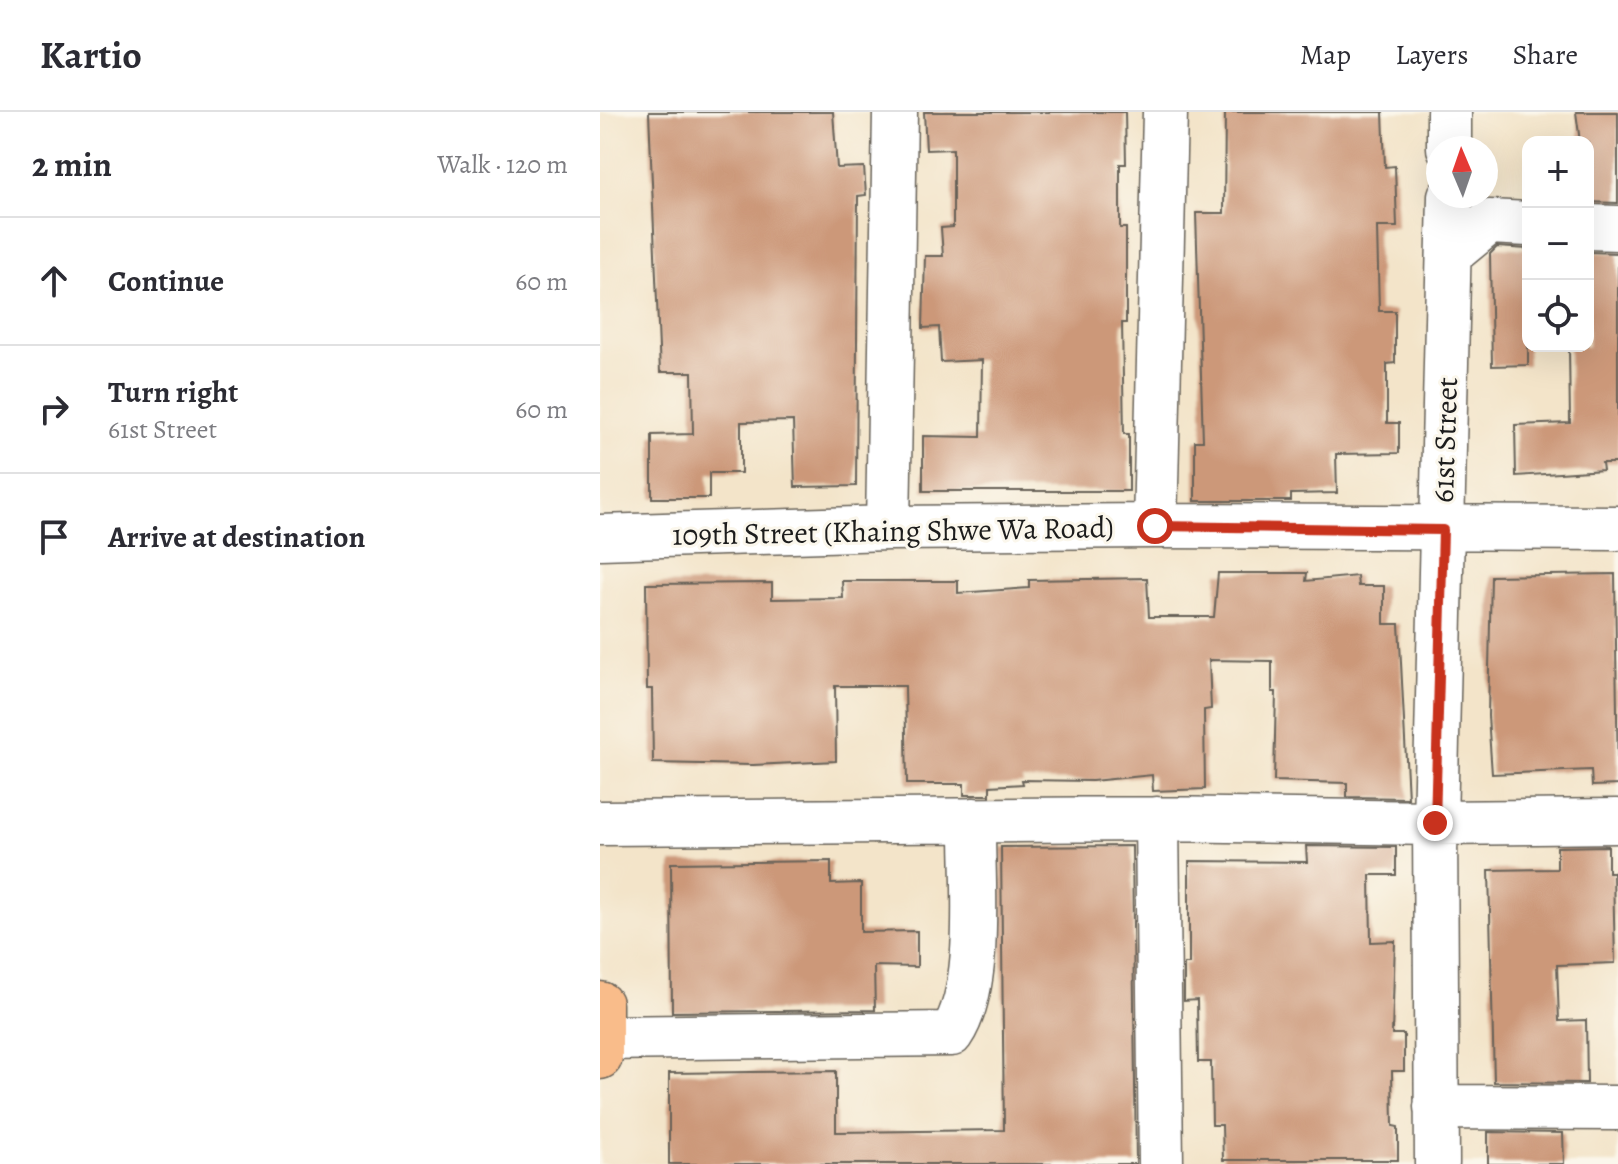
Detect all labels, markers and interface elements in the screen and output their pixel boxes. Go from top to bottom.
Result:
text: Kartio [40,29,142,81]
text: Map [1300,36,1351,74]
text: Layers [1395,36,1468,74]
text: Share [1512,36,1578,74]
north arrow [1426,136,1498,208]
map controls [1522,136,1594,352]
button: + [1522,136,1594,208]
text: 2 min [32,141,112,188]
text: Walk · 120 m [437,147,568,182]
button: − [1522,208,1594,280]
icon: ahead [32,259,76,303]
text: Continue [108,261,224,301]
text: 60 m [515,264,568,299]
button: locate [1522,280,1594,352]
text: Turn right [108,372,238,412]
street label: 61st Street [1423,376,1467,504]
icon: right [32,387,76,431]
text: 60 m [515,392,568,427]
text: 61st Street [108,412,217,447]
street label: 109th Street (Khaing Shwe Wa Road) [672,507,1114,555]
route start [1137,508,1173,544]
icon: arrive [32,515,76,559]
text: Arrive at destination [108,517,365,557]
route end [1417,805,1453,841]

